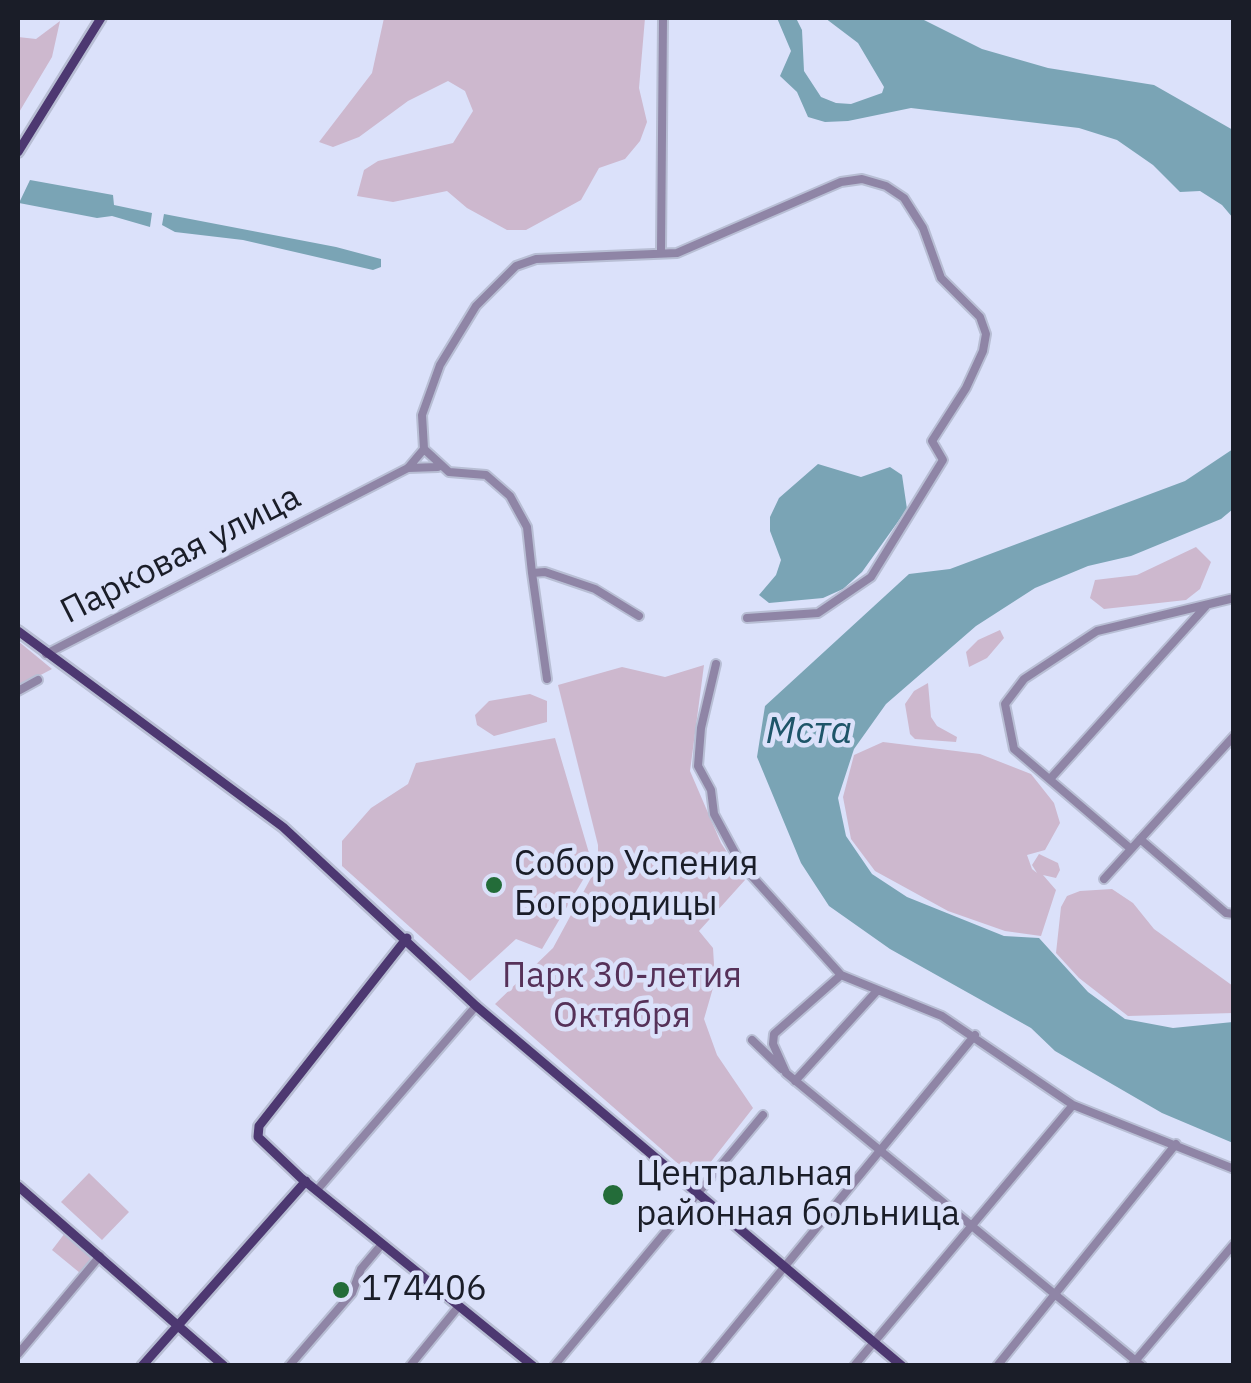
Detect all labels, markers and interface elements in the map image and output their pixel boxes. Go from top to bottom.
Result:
street label: Парковая улица [54,476,308,634]
water label: Мста [766,709,852,755]
place label: Собор Успения Богородицы [514,844,758,926]
marker: Собор Успения Богородицы [483,874,505,896]
park label: Парк 30-летия Октября [502,956,742,1038]
place label: Центральная районная больница [636,1154,960,1236]
marker: Центральная районная больница [600,1182,626,1208]
place label: 174406 [361,1269,487,1311]
marker: 174406 [330,1279,352,1301]

